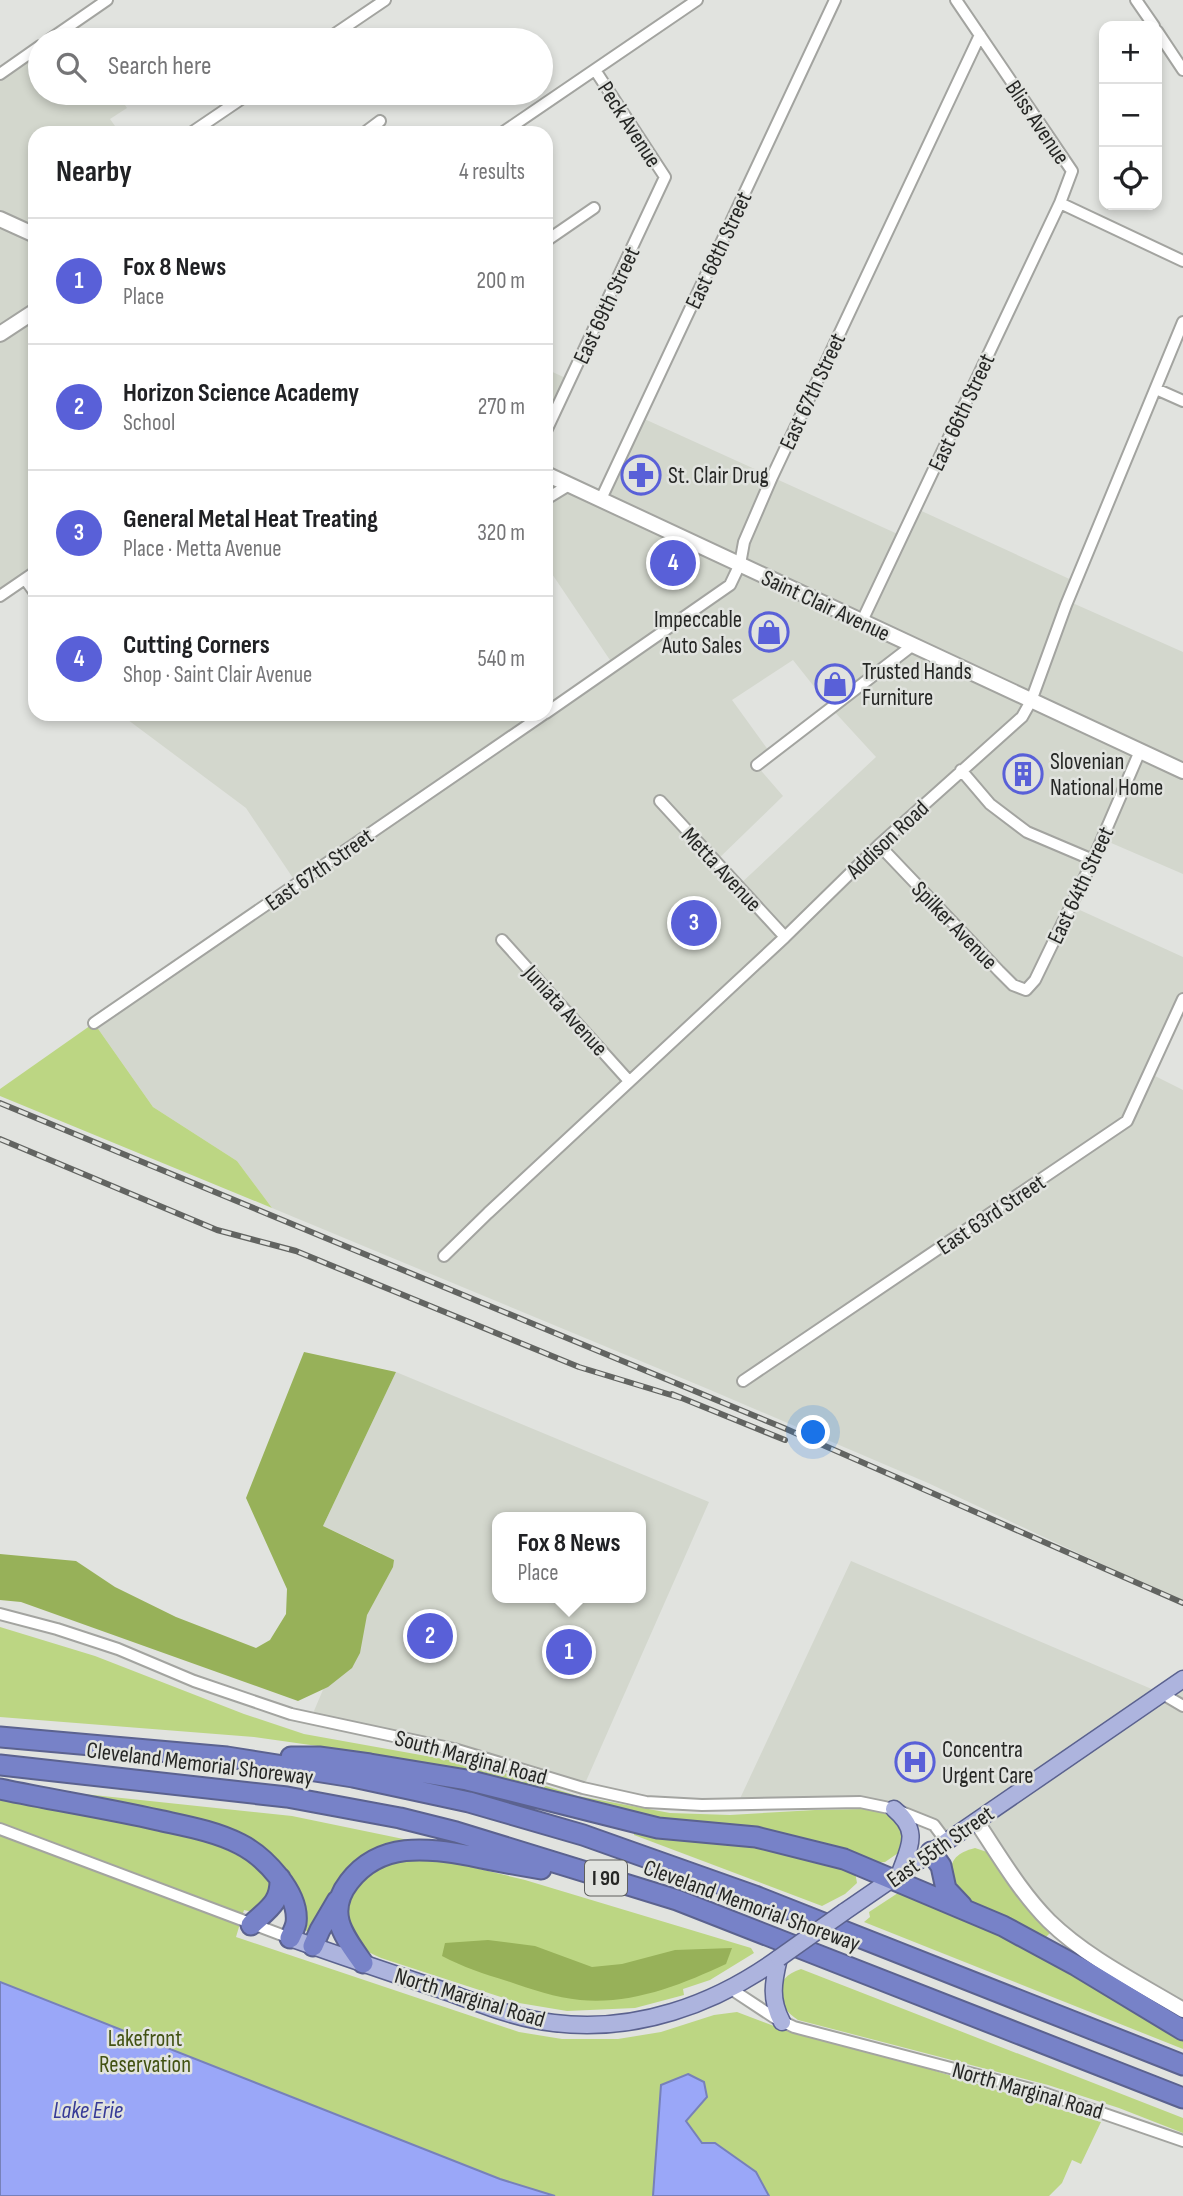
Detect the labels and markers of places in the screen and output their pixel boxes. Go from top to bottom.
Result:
pharmacy icon: St. Clair Drug [620,454,662,496]
place label: St. Clair Drug [668,462,769,490]
pin: 4 [650,537,696,589]
place label: Impeccable Auto Sales [654,606,742,660]
shop icon: Impeccable Auto Sales [748,611,790,653]
place label: Trusted Hands Furniture [862,658,972,712]
shop icon: Trusted Hands Furniture [814,663,856,705]
place label: Slovenian National Home [1050,748,1163,802]
building icon: Slovenian National Home [1002,753,1044,795]
pin: 3 [671,897,717,949]
pin: 2 [407,1610,453,1662]
pin: 1 [546,1626,592,1678]
place label: Concentra Urgent Care [942,1736,1033,1790]
hospital icon: Concentra Urgent Care [894,1741,936,1783]

